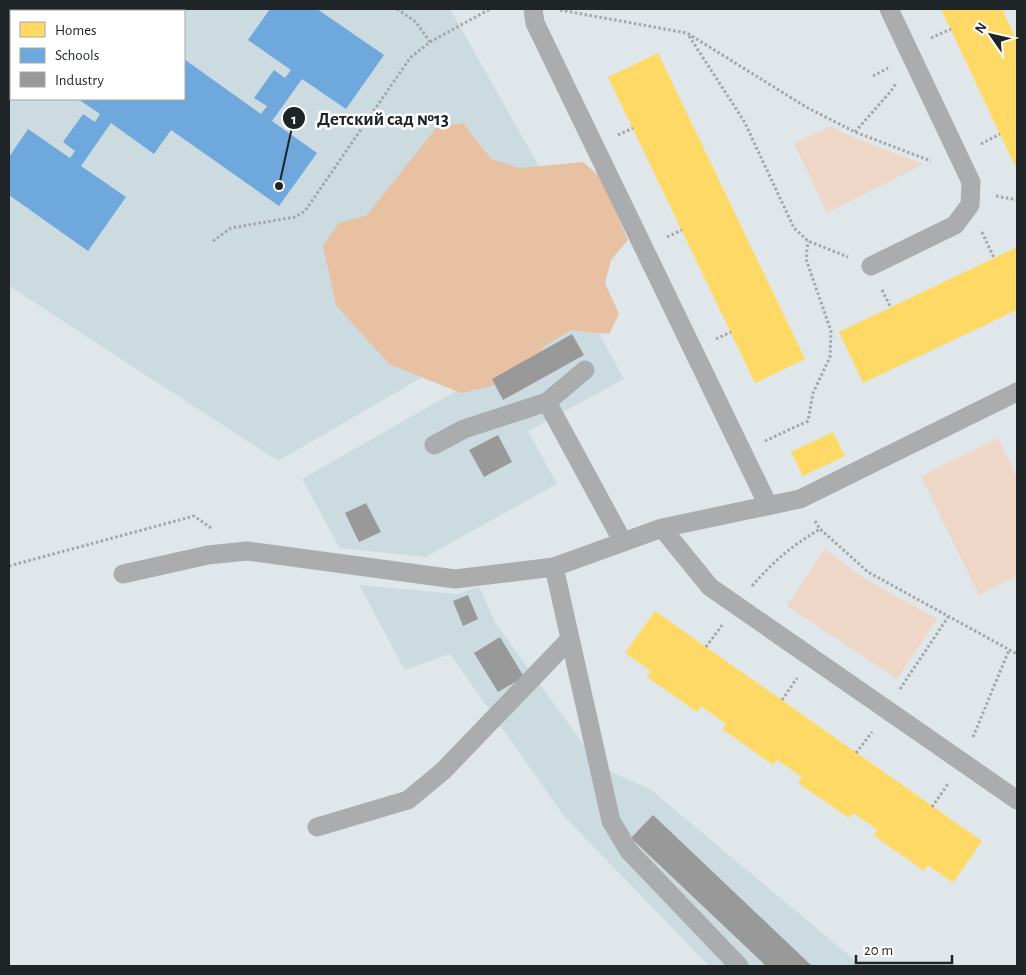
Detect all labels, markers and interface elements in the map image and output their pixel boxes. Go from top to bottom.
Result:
legend [10,10,185,100]
north arrow [966,10,1016,60]
text: N [973,20,990,36]
text: Homes [55,23,97,38]
text: Schools [55,48,99,63]
text: Industry [55,73,104,88]
callout: Детский сад №13 [282,101,459,135]
text: Детский сад №13 [317,110,449,129]
text: 1 [291,112,297,127]
scale bar [856,932,952,964]
text: 20 m [864,943,893,958]

